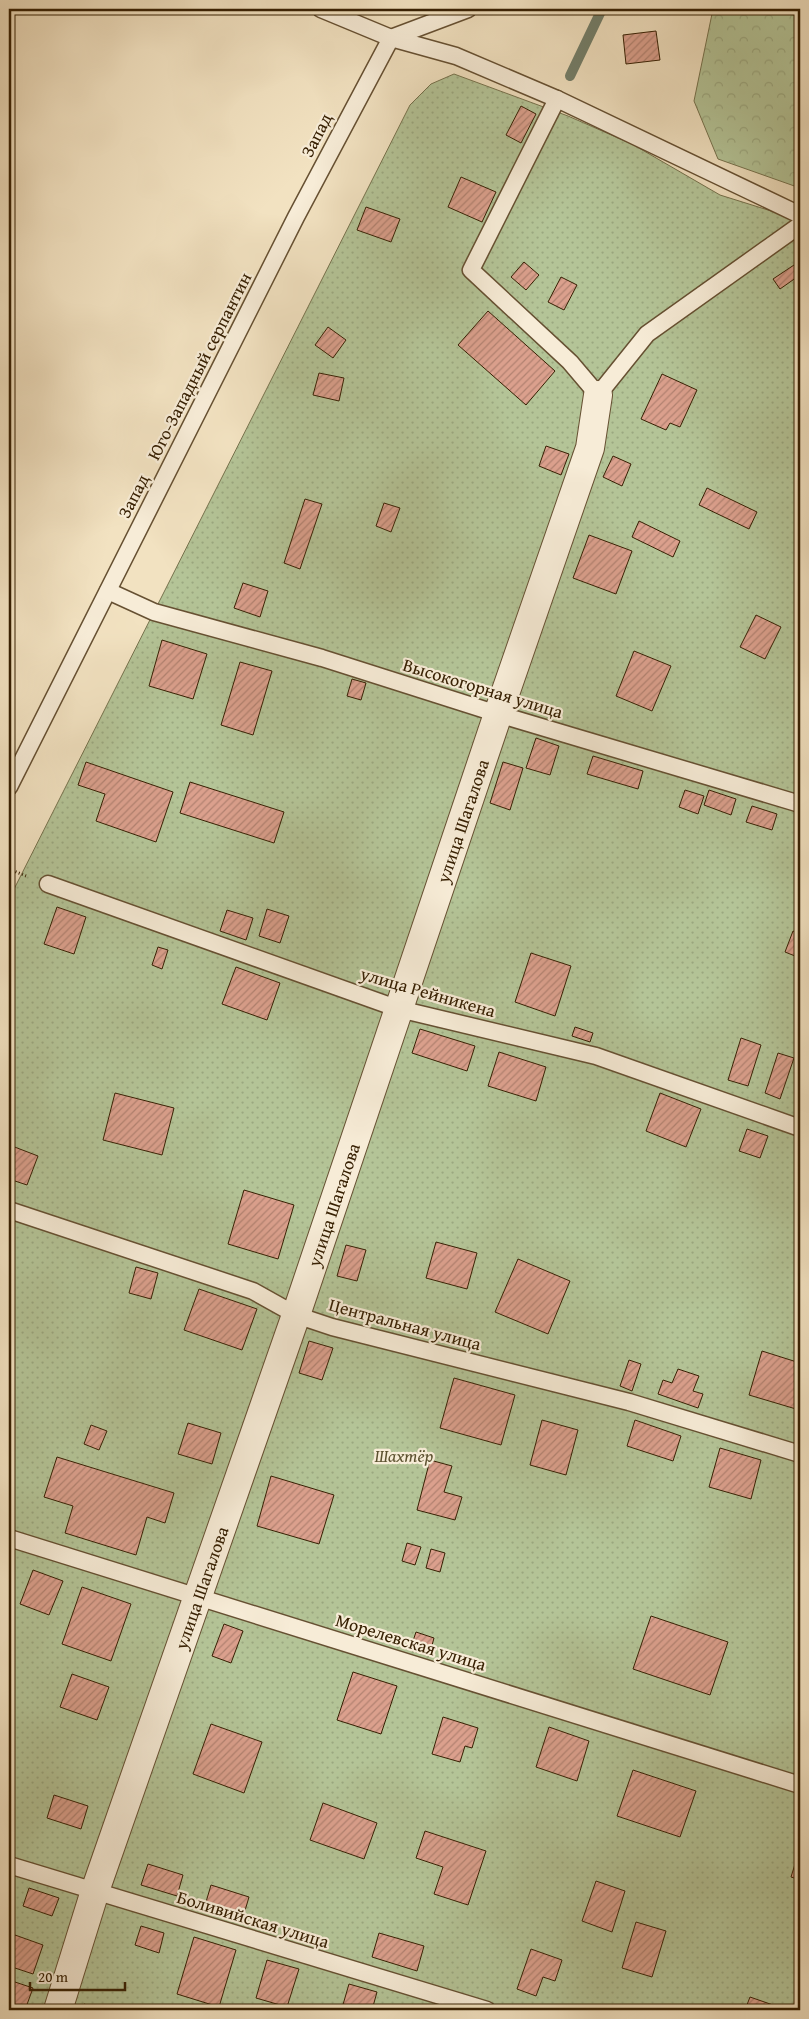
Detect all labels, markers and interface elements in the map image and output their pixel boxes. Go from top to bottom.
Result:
street label: Запад [293,108,339,162]
street label: Юго-Западный серпантин [140,267,258,465]
street label: Запад [110,469,156,523]
street label: Высокогорная улица [400,651,567,725]
street label: улица Шагалова [428,755,496,887]
street label: улица Рейникена [356,960,499,1024]
street label: улица Шагалова [299,1139,367,1271]
street label: Центральная улица [326,1291,485,1357]
park label: Шахтёр [374,1442,434,1469]
street label: улица Шагалова [167,1522,235,1654]
street label: Морелевская улица [332,1606,490,1678]
street label: Боливийская улица [174,1883,333,1955]
scale bar [30,1959,125,1991]
text: 20 m [38,1966,69,1987]

